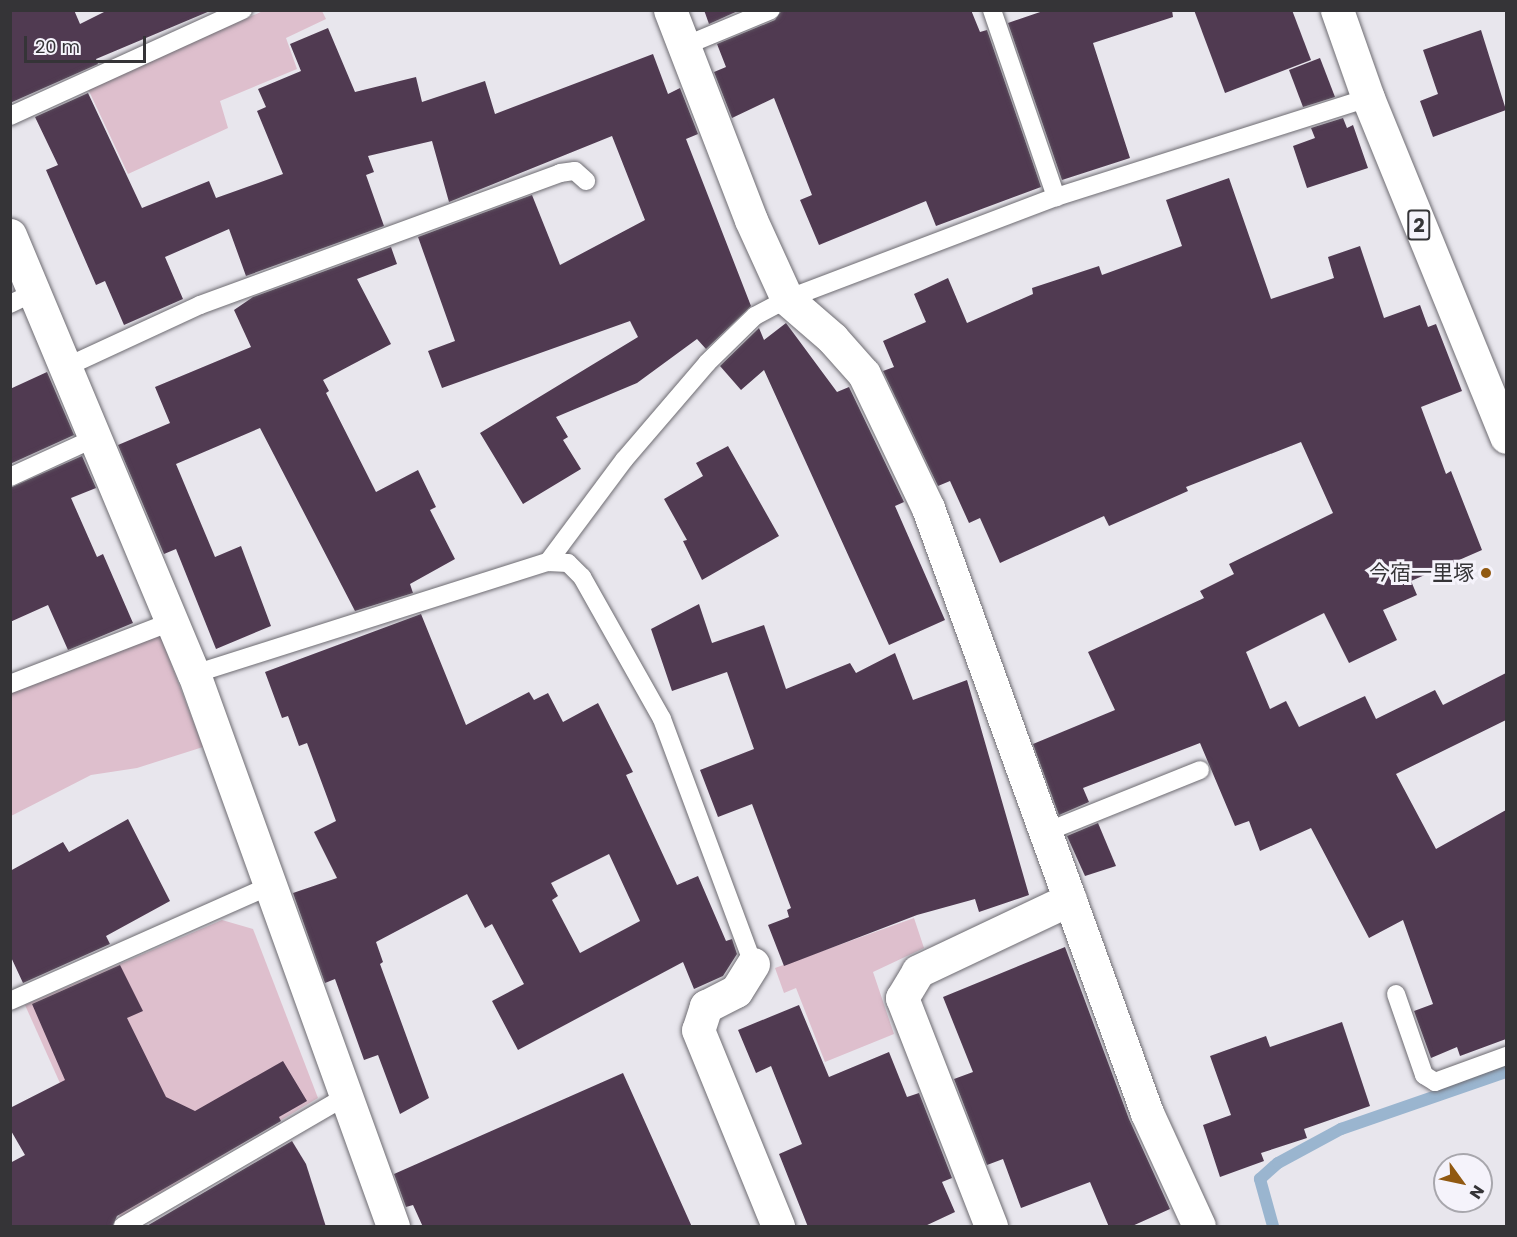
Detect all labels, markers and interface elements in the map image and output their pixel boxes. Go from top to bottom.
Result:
scale bar [27,24,148,62]
text: 20 m [35,34,80,59]
road number: 2 [1407,208,1431,242]
place label: 今宿一里塚 [1369,560,1474,586]
marker: 今宿一里塚 [1479,566,1493,580]
north arrow [1433,1153,1493,1213]
text: N [1464,1181,1490,1203]

